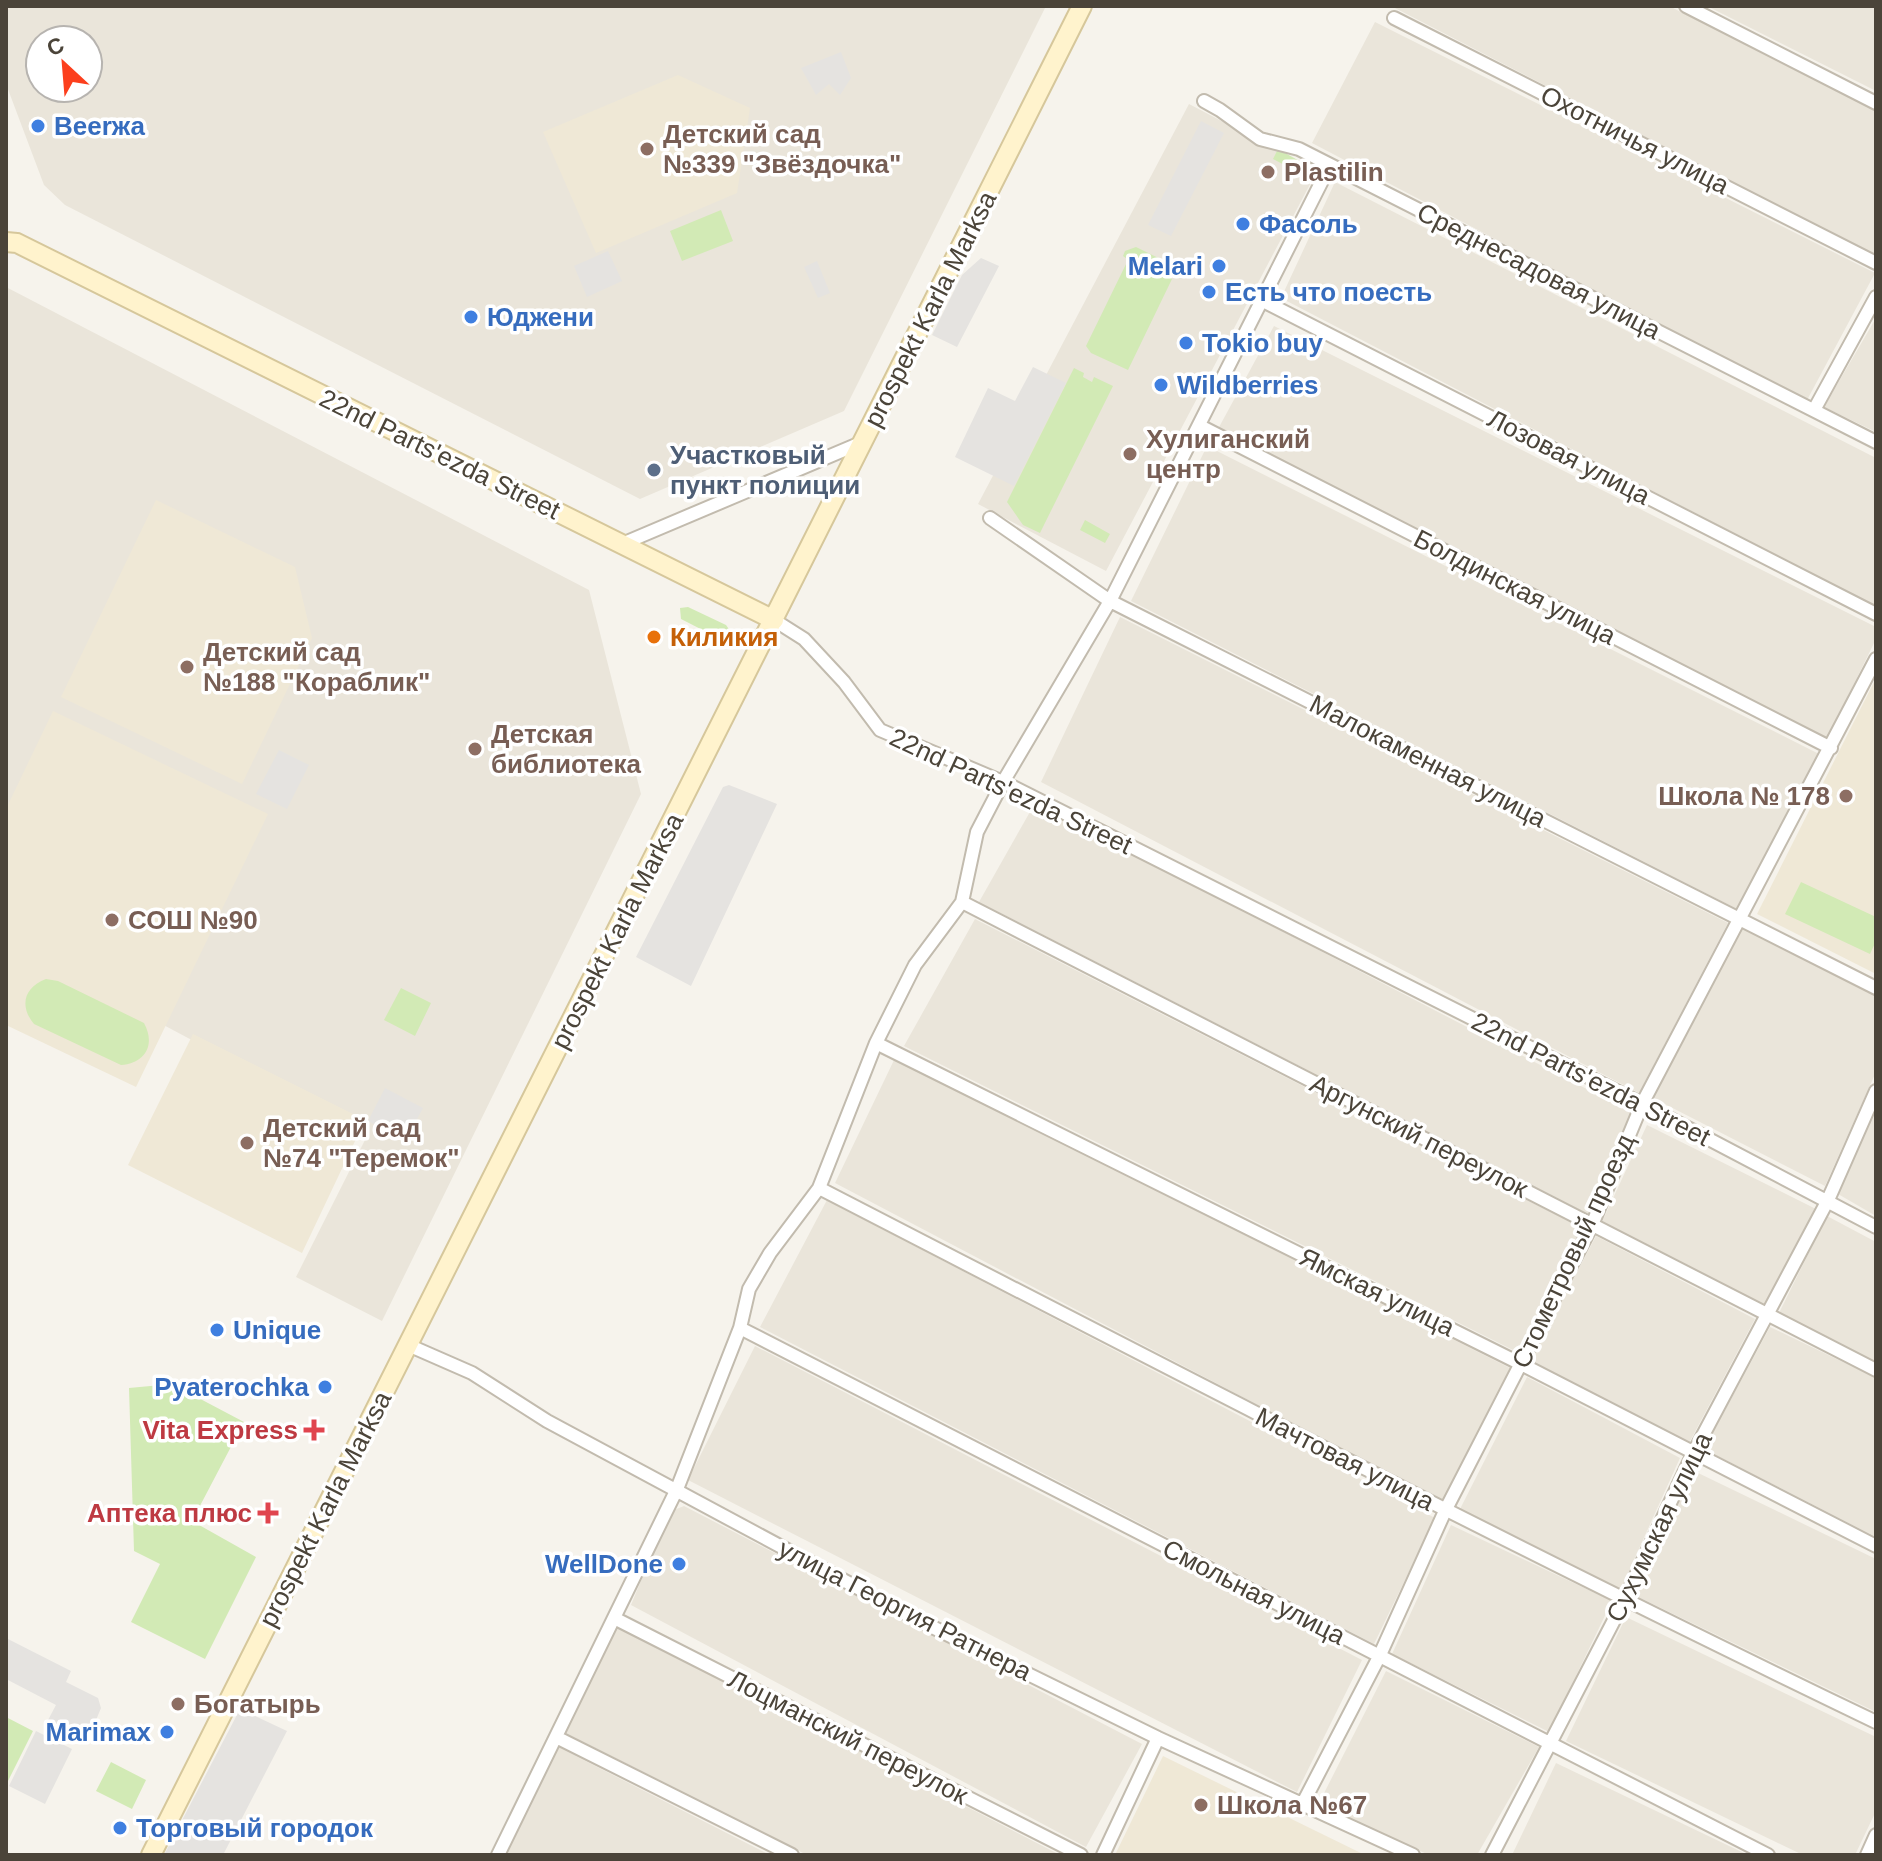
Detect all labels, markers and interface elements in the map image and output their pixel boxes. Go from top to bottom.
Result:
north arrow [24,24,104,104]
text: С [43,32,68,61]
street label: Охотничья улица [1536,80,1735,201]
place label: Beerжа [54,111,146,141]
marker: Beerжа [29,117,47,135]
place label: Детский сад №339 "Звёздочка" [663,119,901,179]
marker: Детский сад №339 "Звёздочка" [638,140,656,158]
place label: Plastilin [1284,157,1384,187]
marker: Plastilin [1259,163,1277,181]
street label: prospekt Karla Marksa [858,186,1003,432]
street label: Среднесадовая улица [1412,197,1666,346]
place label: Фасоль [1259,209,1358,239]
marker: Фасоль [1234,215,1252,233]
place label: Melari [1128,251,1203,281]
marker: Melari [1210,257,1228,275]
place label: Есть что поесть [1225,277,1432,307]
marker: Есть что поесть [1200,283,1218,301]
place label: Юджени [487,302,594,332]
marker: Юджени [462,308,480,326]
place label: Tokio buy [1202,328,1323,358]
marker: Tokio buy [1177,334,1195,352]
place label: Wildberries [1177,370,1318,400]
marker: Wildberries [1152,376,1170,394]
street label: 22nd Parts'ezda Street [315,383,566,526]
street label: Лозовая улица [1483,403,1656,511]
place label: Хулиганский центр [1146,424,1310,484]
place label: Участковый пункт полиции [670,440,860,500]
marker: Хулиганский центр [1121,445,1139,463]
marker: Участковый пункт полиции [645,461,663,479]
street label: Болдинская улица [1409,523,1621,651]
place label: Киликия [670,622,779,652]
marker: Киликия [645,628,663,646]
place label: Детский сад №188 "Кораблик" [203,637,430,697]
marker: Детский сад №188 "Кораблик" [178,658,196,676]
street label: Малокаменная улица [1305,688,1552,834]
place label: Детская библиотека [491,719,641,779]
street label: 22nd Parts'ezda Street [885,722,1138,861]
marker: Детская библиотека [466,740,484,758]
place label: Школа № 178 [1658,781,1830,811]
marker: Школа № 178 [1837,787,1855,805]
street label: prospekt Karla Marksa [545,808,690,1054]
place label: СОШ №90 [128,905,258,935]
marker: СОШ №90 [103,911,121,929]
street label: 22nd Parts'ezda Street [1467,1006,1716,1153]
street label: Аргунский переулок [1305,1068,1533,1204]
place label: Детский сад №74 "Теремок" [263,1113,460,1173]
street label: Стометровый проезд [1506,1129,1640,1373]
marker: Детский сад №74 "Теремок" [238,1134,256,1152]
street label: Ямская улица [1295,1242,1460,1343]
place label: Unique [233,1315,321,1345]
marker: Unique [208,1321,226,1339]
place label: Pyaterochka [154,1372,310,1402]
marker: Pyaterochka [316,1378,334,1396]
street label: prospekt Karla Marksa [253,1386,398,1632]
street label: Мачтовая улица [1251,1401,1440,1517]
place label: Vita Express [142,1415,298,1445]
marker: Vita Express [305,1421,323,1439]
street label: Сухумская улица [1600,1427,1718,1627]
place label: Аптека плюс [87,1498,252,1528]
marker: Аптека плюс [259,1504,277,1522]
street label: улица Георгия Ратнера [774,1533,1037,1687]
street label: Смольная улица [1158,1533,1351,1651]
place label: WellDone [545,1549,663,1579]
marker: WellDone [670,1555,688,1573]
street label: Лоцманский переулок [723,1664,973,1811]
place label: Богатырь [194,1689,321,1719]
marker: Богатырь [169,1695,187,1713]
place label: Marimax [46,1717,152,1747]
marker: Marimax [158,1723,176,1741]
place label: Школа №67 [1217,1790,1367,1820]
marker: Школа №67 [1192,1796,1210,1814]
place label: Торговый городок [136,1813,374,1843]
marker: Торговый городок [111,1819,129,1837]

